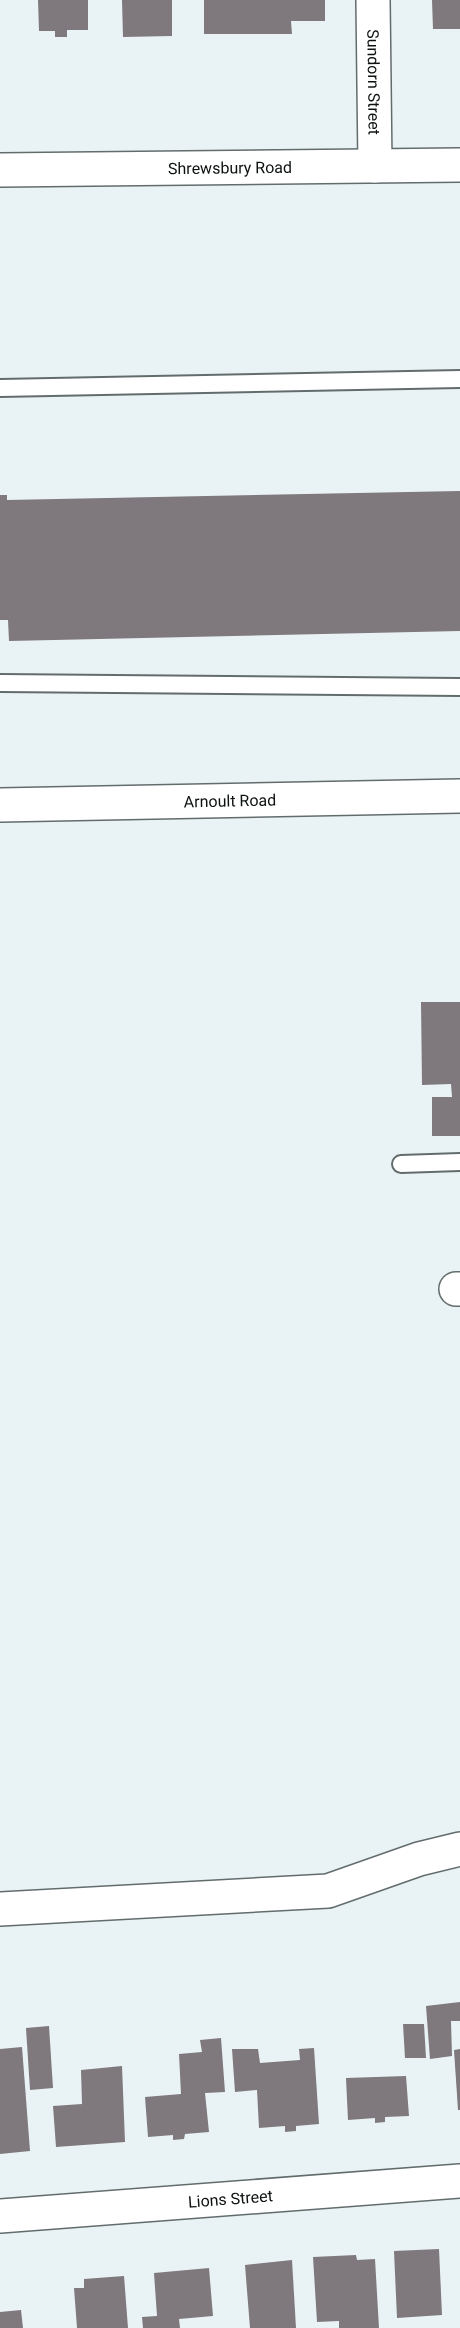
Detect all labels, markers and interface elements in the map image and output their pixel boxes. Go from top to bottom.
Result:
street label: Sundorn Street [364,29,384,135]
street label: Shrewsbury Road [168,157,292,178]
street label: Arnoult Road [184,790,276,811]
street label: Lions Street [187,2186,273,2211]

